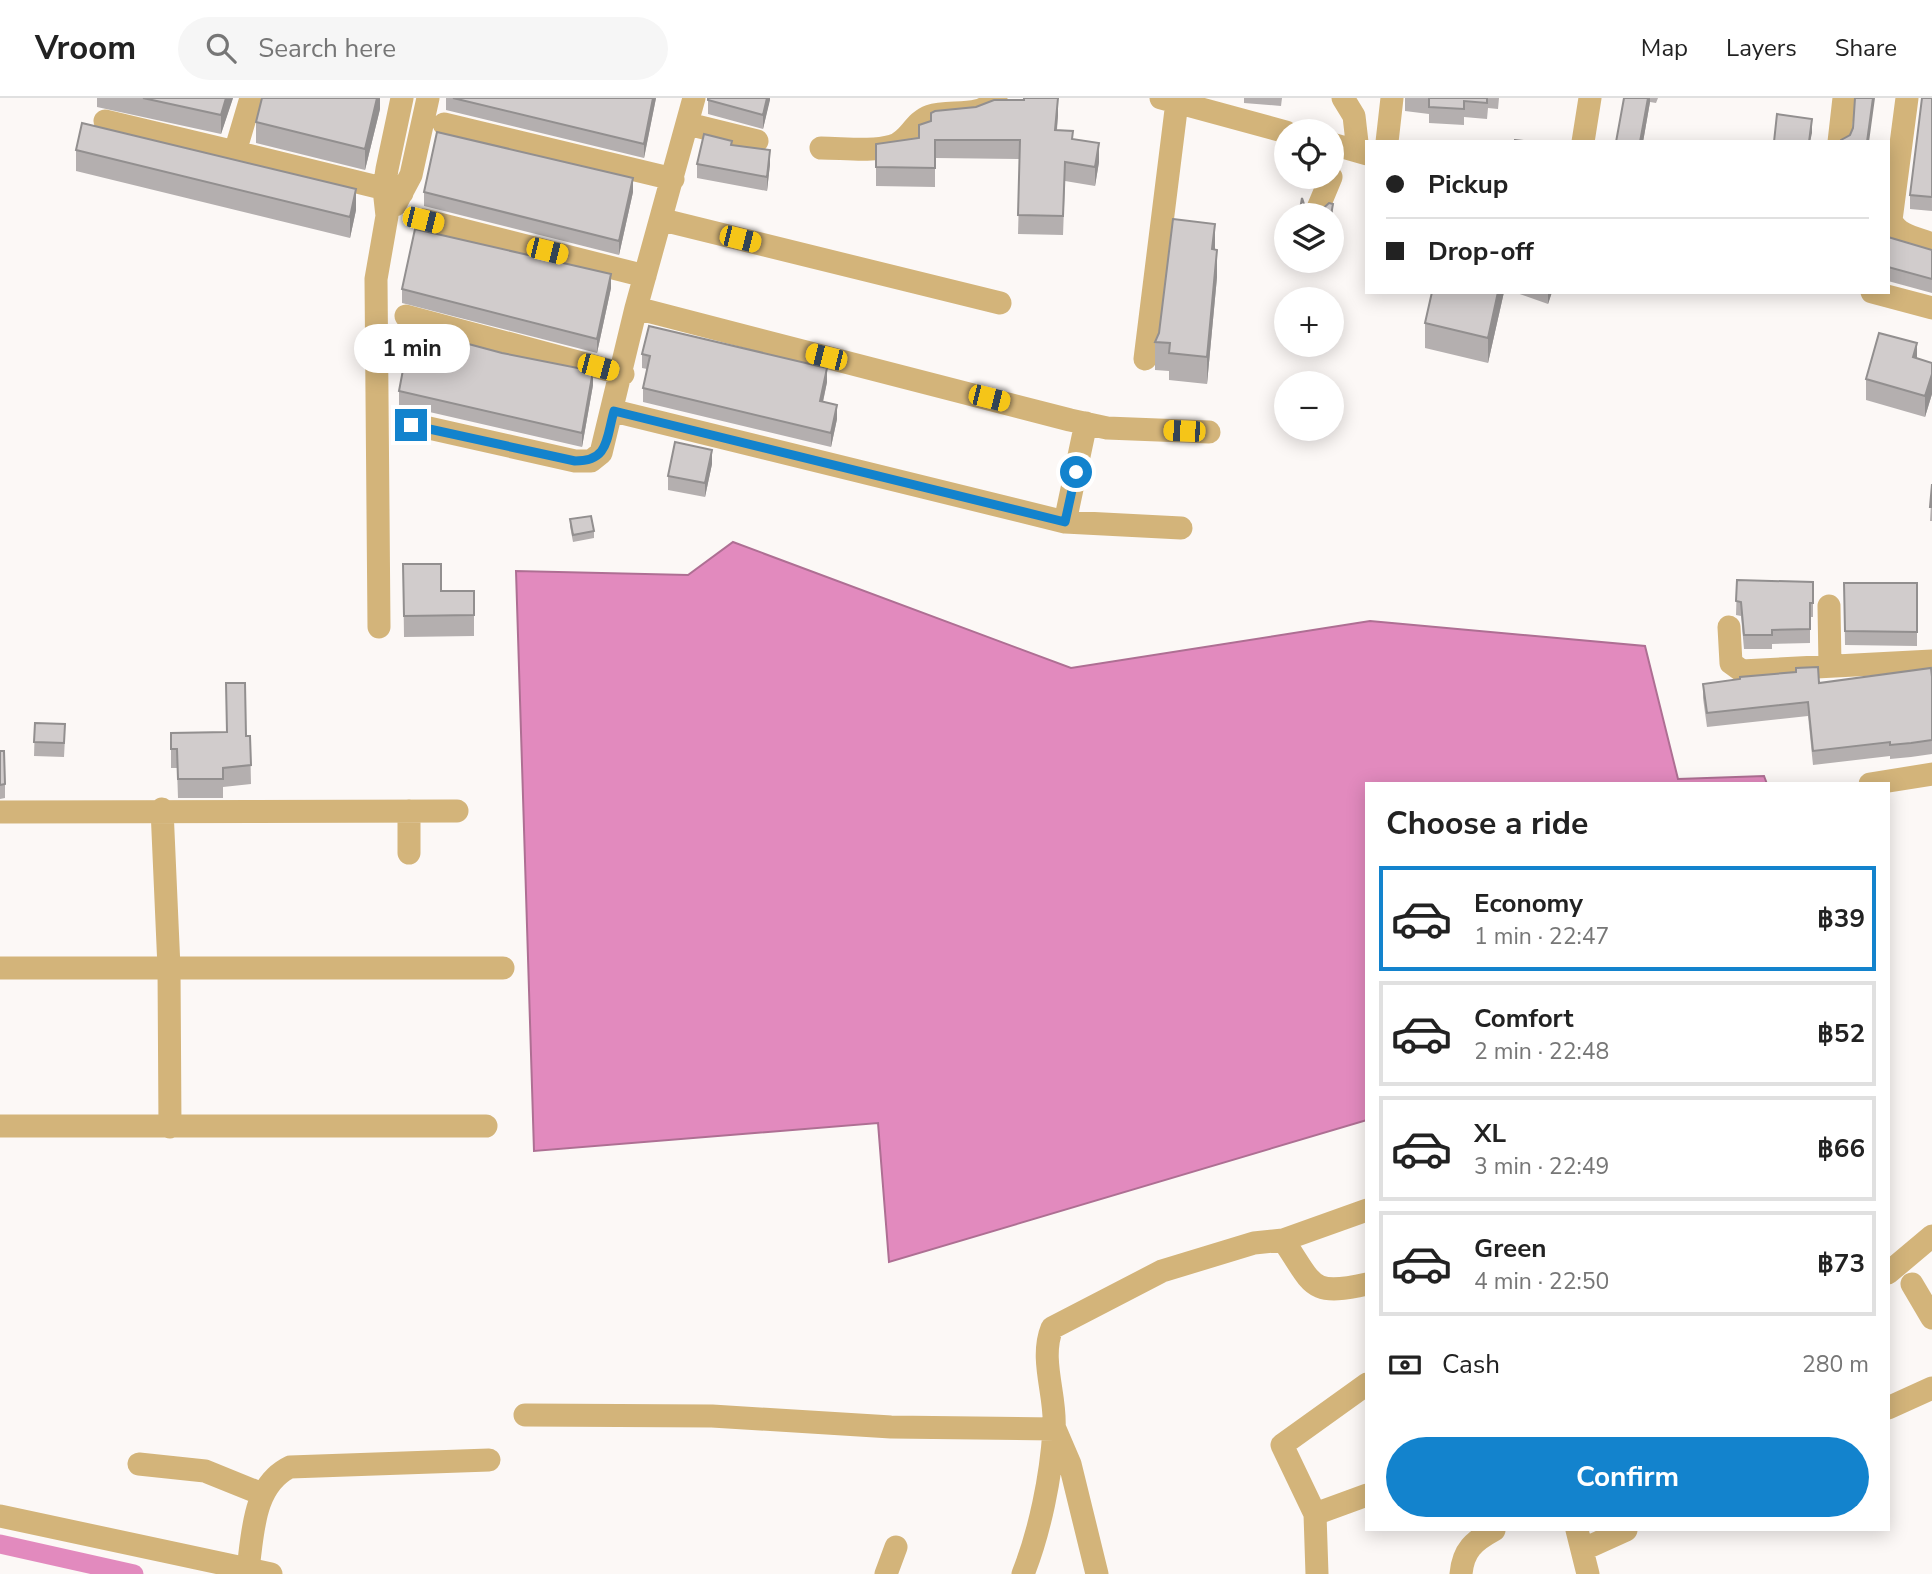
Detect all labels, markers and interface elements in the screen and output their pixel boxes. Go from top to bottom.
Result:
search box [178,17,668,80]
text: Vroom [35,26,136,71]
icon: search [202,29,240,67]
text: Search here [258,31,396,66]
text: Map [1641,32,1688,64]
text: Layers [1726,32,1797,64]
text: Share [1835,32,1897,64]
map controls [1274,119,1344,441]
button: locate [1274,119,1344,189]
text: Pickup [1428,167,1508,202]
button: layers [1274,203,1344,273]
car [401,205,446,235]
car [718,224,763,254]
text: Drop-off [1428,234,1534,269]
car [525,236,570,266]
button: + [1274,287,1344,357]
callout: 1 min [353,324,469,372]
text: 1 min [382,333,442,364]
car [804,342,849,372]
car [575,351,622,383]
button: − [1274,371,1344,441]
car [967,383,1012,413]
route end [395,409,427,441]
car [1163,420,1206,442]
route start [1060,456,1092,488]
text: Choose a ride [1386,802,1588,845]
text: Economy [1474,886,1583,921]
icon: car [1390,887,1453,950]
text: ฿39 [1817,901,1865,936]
text: 1 min · 22:47 [1474,921,1609,952]
text: Comfort [1474,1001,1574,1036]
icon: car [1390,1002,1453,1065]
text: ฿52 [1817,1016,1865,1051]
text: 2 min · 22:48 [1474,1036,1609,1067]
text: XL [1474,1116,1506,1151]
icon: car [1390,1117,1453,1180]
text: ฿66 [1817,1131,1865,1166]
text: 3 min · 22:49 [1474,1151,1609,1182]
text: Green [1474,1231,1547,1266]
icon: car [1390,1232,1453,1295]
text: ฿73 [1817,1246,1865,1281]
text: 4 min · 22:50 [1474,1266,1609,1297]
icon: cash [1386,1346,1424,1384]
text: Cash [1442,1347,1500,1382]
text: 280 m [1802,1349,1869,1380]
button: Confirm [1386,1437,1869,1517]

